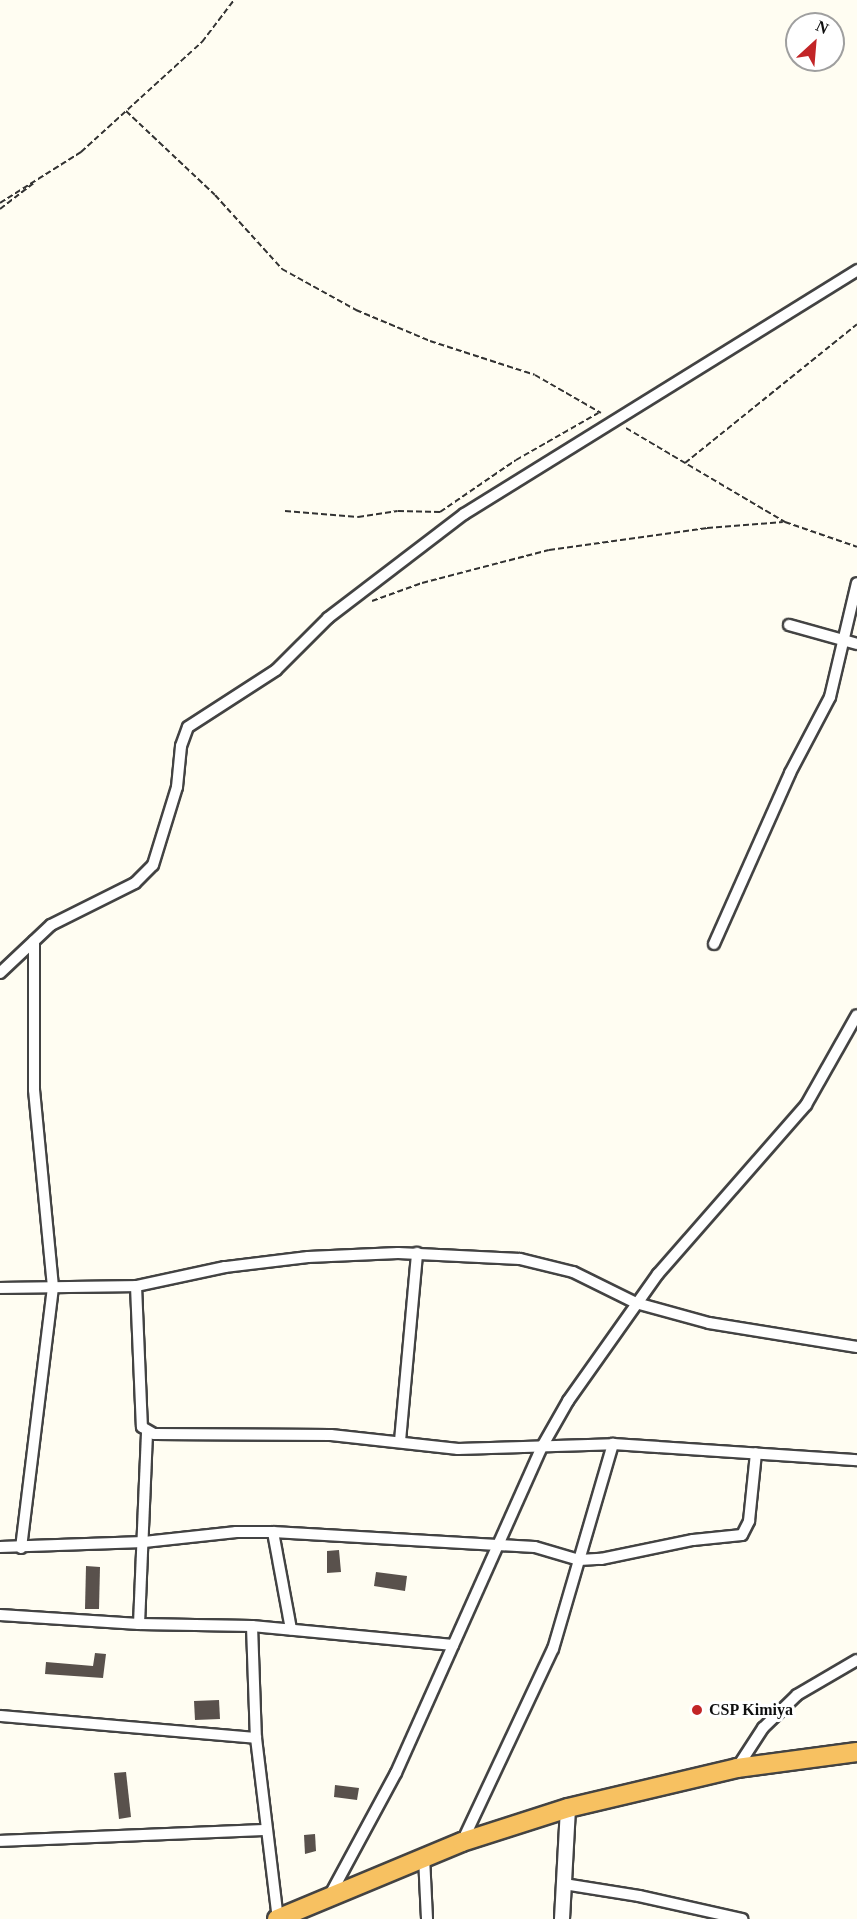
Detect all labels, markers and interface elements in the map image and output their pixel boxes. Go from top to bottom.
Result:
north arrow [785,12,845,72]
text: N [813,17,831,37]
place label: CSP Kimiya [709,1700,794,1720]
marker: CSP Kimiya [690,1703,704,1717]

